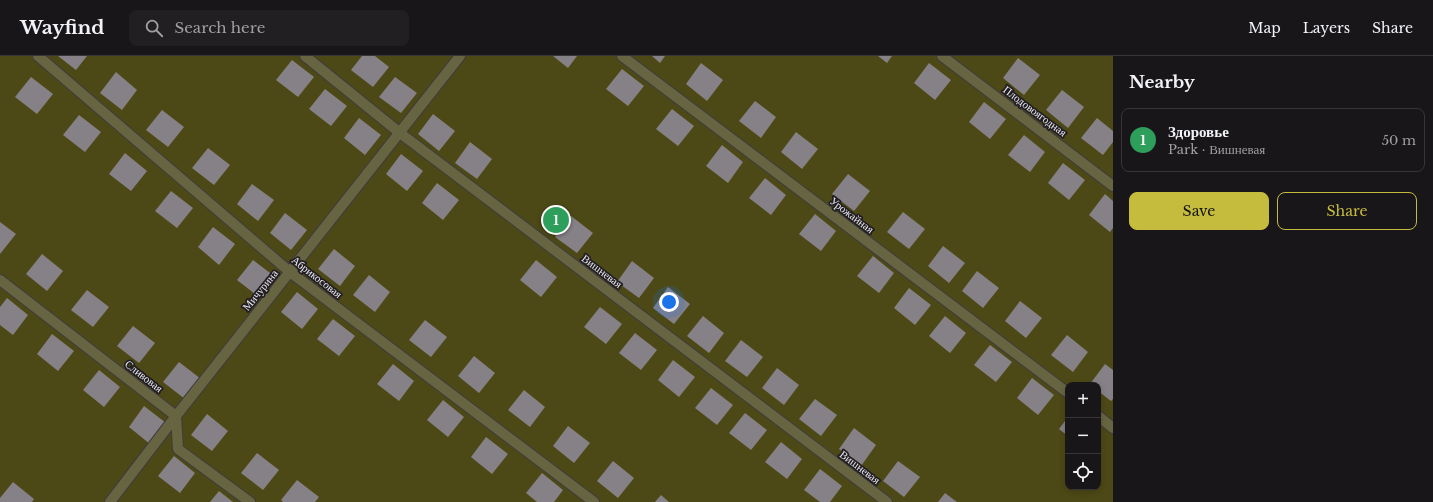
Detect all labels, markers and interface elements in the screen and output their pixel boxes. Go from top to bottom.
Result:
search box [129,10,409,46]
text: Wayfind [20,16,105,39]
icon: search [143,17,165,39]
text: Search here [175,18,265,37]
text: Map [1248,19,1281,37]
text: Layers [1303,19,1350,37]
text: Share [1372,19,1413,37]
text: Nearby [1129,72,1195,93]
street label: Плодовоягодная [1000,83,1070,139]
text: Здоровье [1168,122,1229,141]
text: 1 [1140,132,1146,149]
text: 50 m [1382,132,1416,149]
text: Park · Вишневая [1168,141,1265,158]
button: Save [1129,192,1269,230]
button: Share [1277,192,1417,230]
street label: Урожайная [827,194,877,236]
pin: 1 [543,205,569,235]
street label: Вишневая [579,251,625,291]
street label: Абрикосовая [289,253,345,301]
street label: Мичурина [239,267,281,313]
your location [659,292,679,312]
street label: Сливовая [122,357,166,395]
map controls [1065,382,1101,490]
button: + [1065,382,1101,418]
button: − [1065,418,1101,454]
street label: Вишневая [837,447,883,487]
button: locate [1065,454,1101,490]

